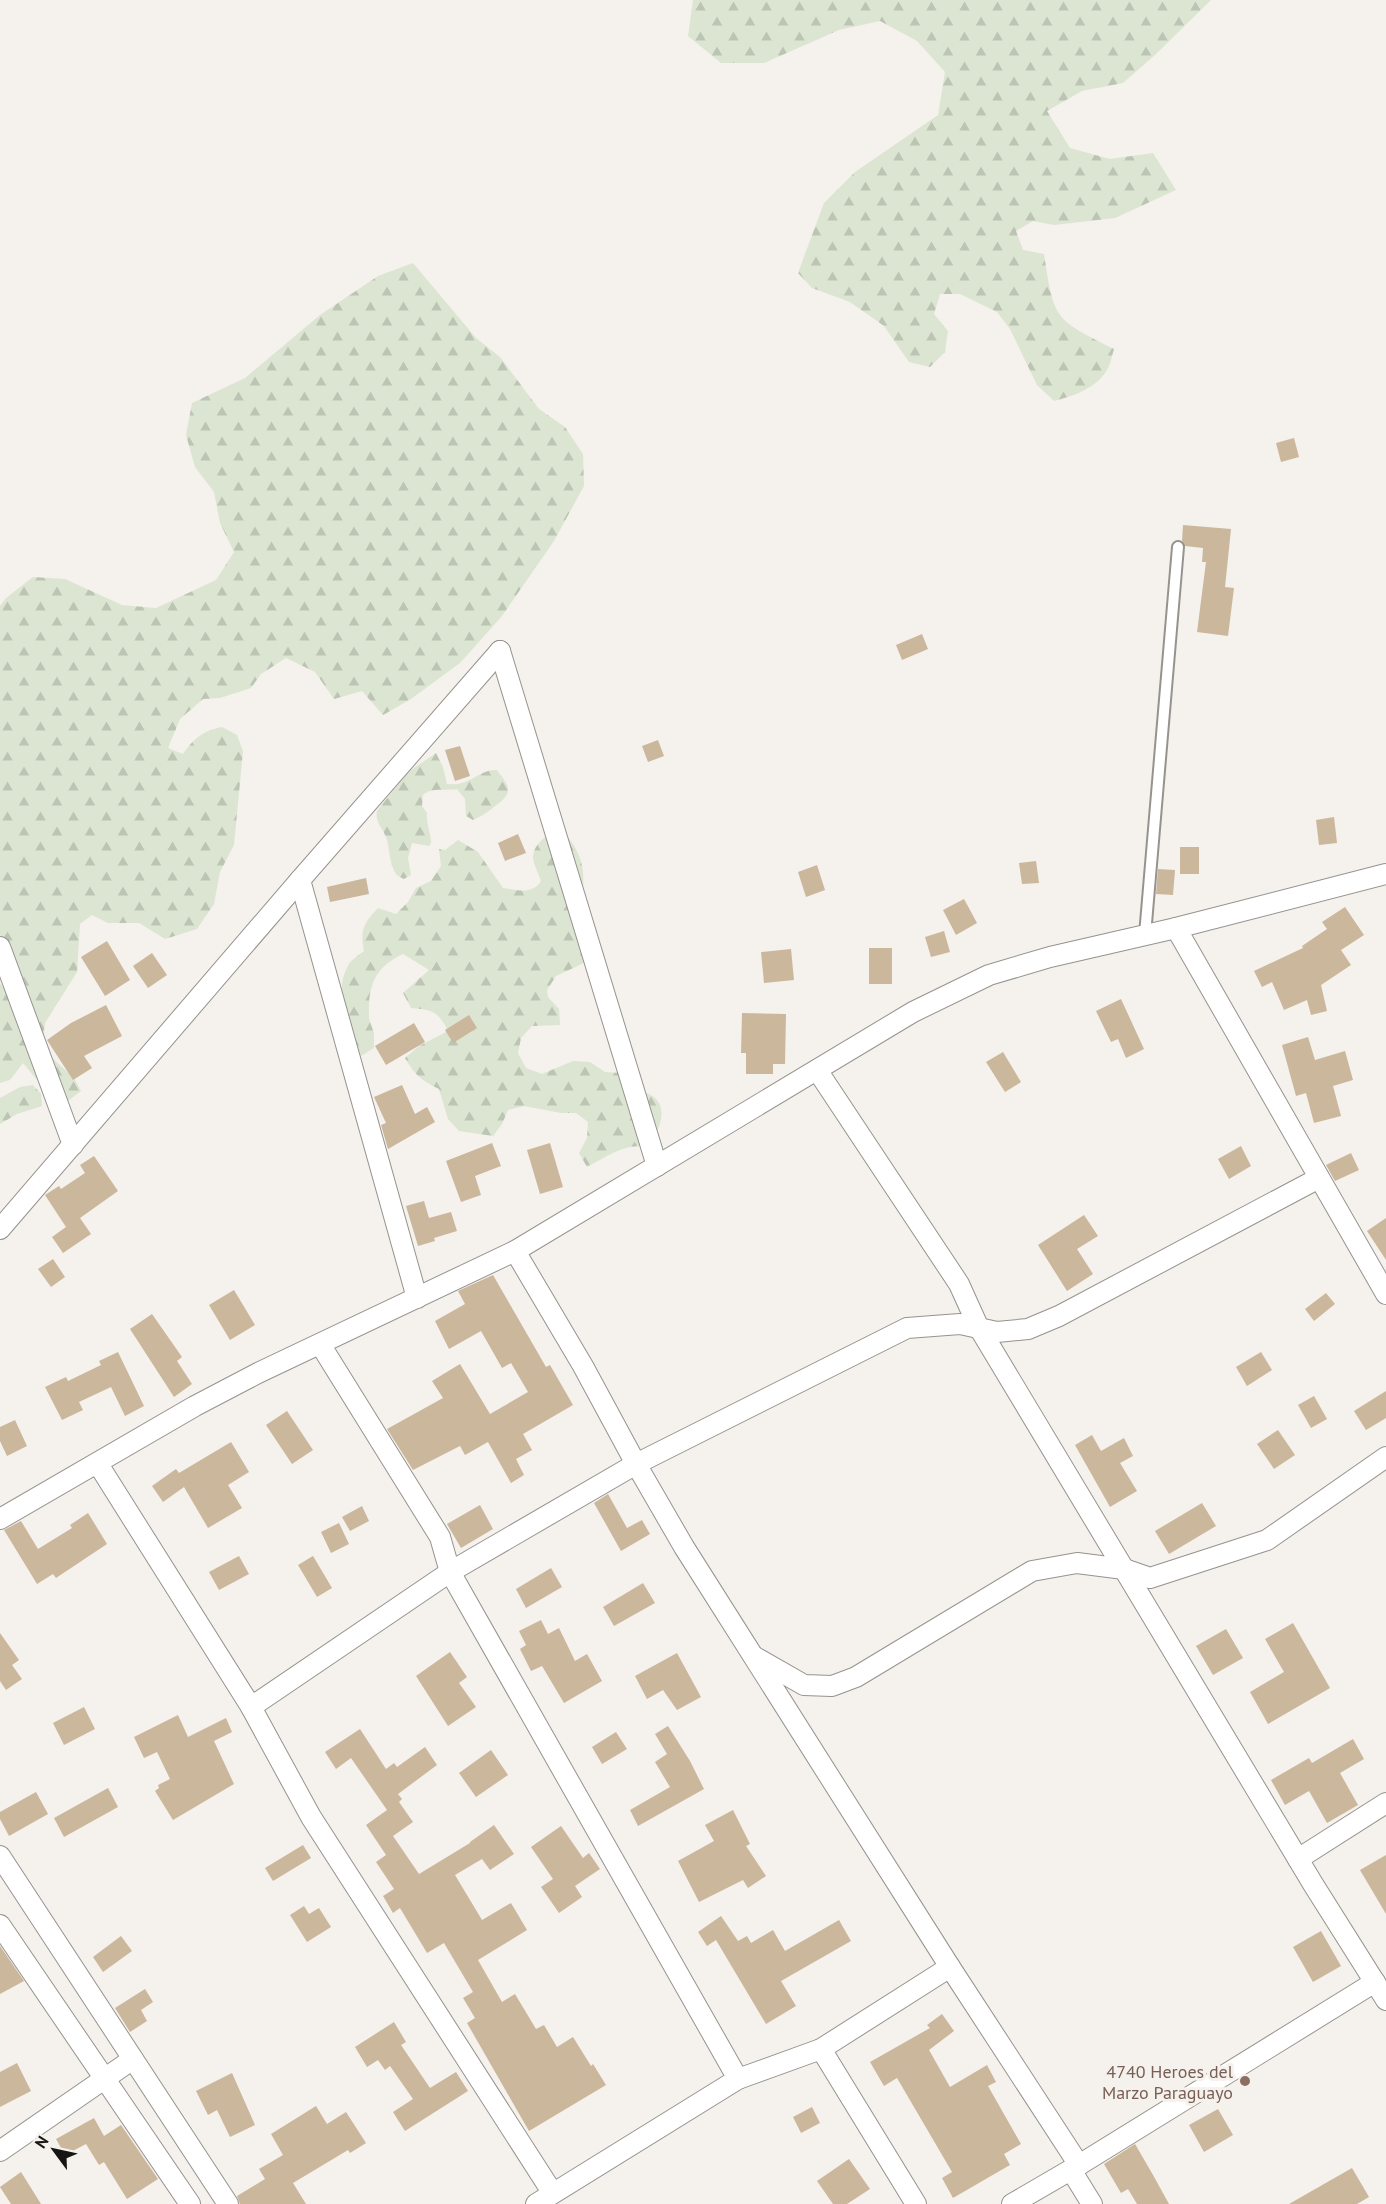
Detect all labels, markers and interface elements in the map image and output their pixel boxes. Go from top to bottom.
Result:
place label: 4740 Heroes del Marzo Paraguayo [1102,2060,1234,2104]
marker: 4740 Heroes del Marzo Paraguayo [1238,2074,1252,2088]
north arrow [24,2120,84,2180]
text: N [30,2132,53,2152]

